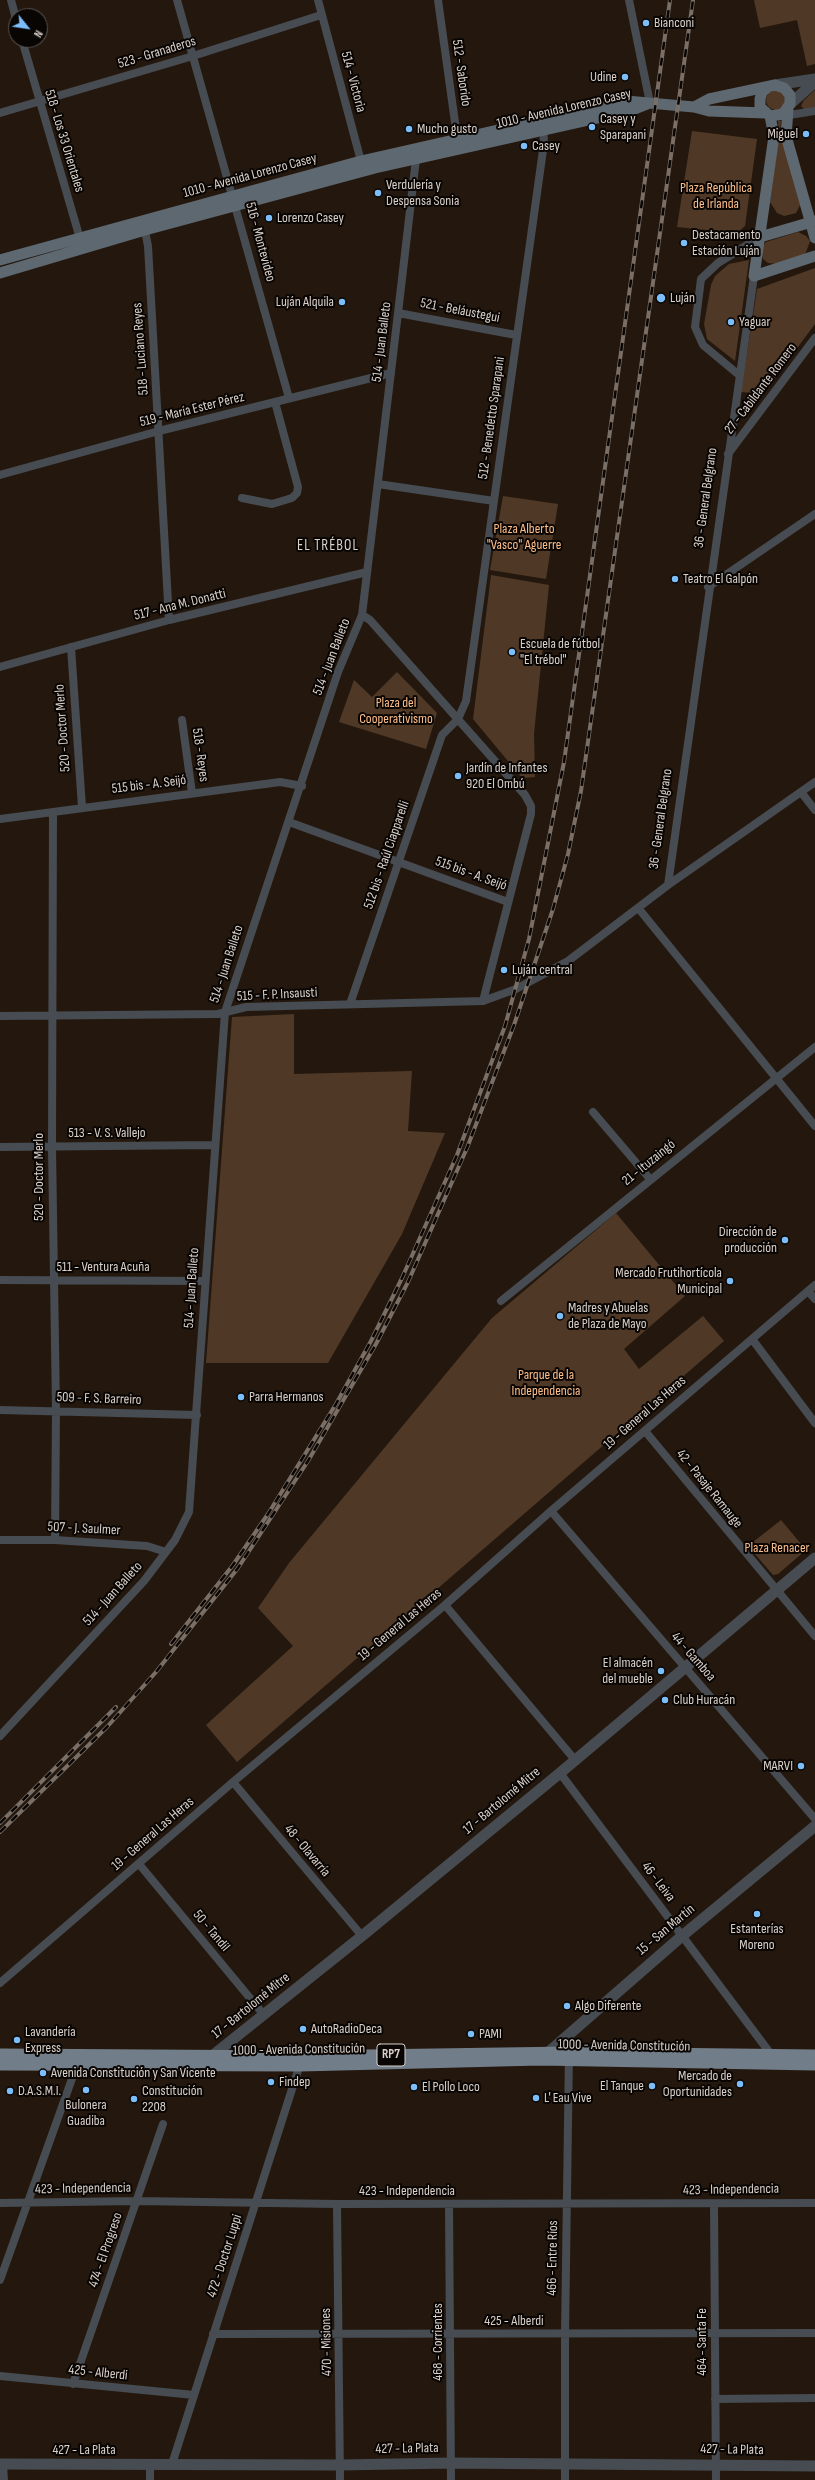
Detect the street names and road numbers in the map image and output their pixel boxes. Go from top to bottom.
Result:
street label: 523 - Granaderos [116,33,198,73]
street label: 512 - Saborido [448,39,474,107]
street label: 514 - Victoria [337,50,369,114]
street label: 1010 - Avenida Lorenzo Casey [495,85,633,133]
street label: 518 - Los 33 Orientales [40,88,88,194]
street label: 1010 - Avenida Lorenzo Casey [181,150,319,202]
street label: 516 - Montevideo [241,200,279,284]
street label: 521 - Beláustegui [419,295,501,327]
street label: 514 - Juan Balleto [369,301,395,383]
street label: 518 - Luciano Reyes [129,302,153,396]
street label: 27 - Cabildante Romero [721,340,801,438]
street label: 512 - Benedetto Sparapani [475,356,509,480]
street label: 519 - María Ester Pérez [138,389,246,431]
street label: 36 - General Belgrano [691,447,721,549]
street label: 517 - Ana M. Donatti [132,585,228,625]
street label: 514 - Juan Balleto [310,616,354,698]
street label: 520 - Doctor Merlo [52,684,74,772]
street label: 518 - Reyes [188,727,212,783]
street label: 36 - General Belgrano [646,768,676,870]
street label: 515 bis - A. Seijó [111,772,187,798]
street label: 512 bis - Raúl Ciapparelli [361,799,413,911]
street label: 515 bis - A. Seijó [433,853,509,895]
street label: 514 - Juan Balleto [207,923,247,1005]
street label: 515 - F. P. Insausti [236,984,318,1006]
street label: 513 - V. S. Vallejo [68,1125,146,1141]
street label: 520 - Doctor Merlo [31,1133,47,1221]
street label: 21 - Ituzaingó [619,1136,679,1190]
street label: 514 - Juan Balleto [181,1247,203,1329]
street label: 511 - Ventura Acuña [56,1259,150,1275]
street label: 19 - General Las Heras [600,1373,690,1453]
street label: 509 - F. S. Barreiro [56,1389,142,1409]
street label: 42 - Pasaje Ramauge [672,1446,746,1532]
street label: 507 - J. Saulmer [47,1519,121,1539]
street label: 514 - Juan Balleto [80,1558,146,1630]
street label: 19 - General Las Heras [355,1585,445,1665]
street label: 44 - Gamboa [667,1629,719,1685]
street label: 17 - Bartolomé Mitre [460,1764,544,1838]
street label: 19 - General Las Heras [108,1794,198,1874]
street label: 48 - Olavarría [280,1821,334,1881]
street label: 46 - Leiva [638,1859,678,1905]
street label: 15 - San Martín [634,1901,698,1959]
street label: 50 - Tandil [189,1907,233,1955]
street label: 17 - Bartolomé Mitre [209,1969,293,2043]
street label: 1000 - Avenida Constitución [558,2036,690,2056]
street label: 1000 - Avenida Constitución [233,2040,365,2060]
road number: RP7 [377,2044,405,2066]
street label: 423 - Independencia [35,2180,131,2198]
street label: 423 - Independencia [683,2181,779,2199]
street label: 423 - Independencia [359,2183,455,2199]
street label: 474 - El Progreso [85,2210,127,2290]
street label: 472 - Doctor Luppi [204,2212,246,2300]
street label: 466 - Entre Ríos [544,2220,562,2296]
street label: 468 - Corrientes [430,2303,446,2381]
street label: 470 - Misiones [318,2308,336,2376]
street label: 464 - Santa Fe [694,2308,710,2376]
street label: 425 - Alberdi [484,2313,544,2329]
street label: 425 - Alberdi [68,2362,128,2384]
street label: 427 - La Plata [375,2440,439,2458]
street label: 427 - La Plata [700,2441,764,2459]
street label: 427 - La Plata [52,2442,116,2458]

